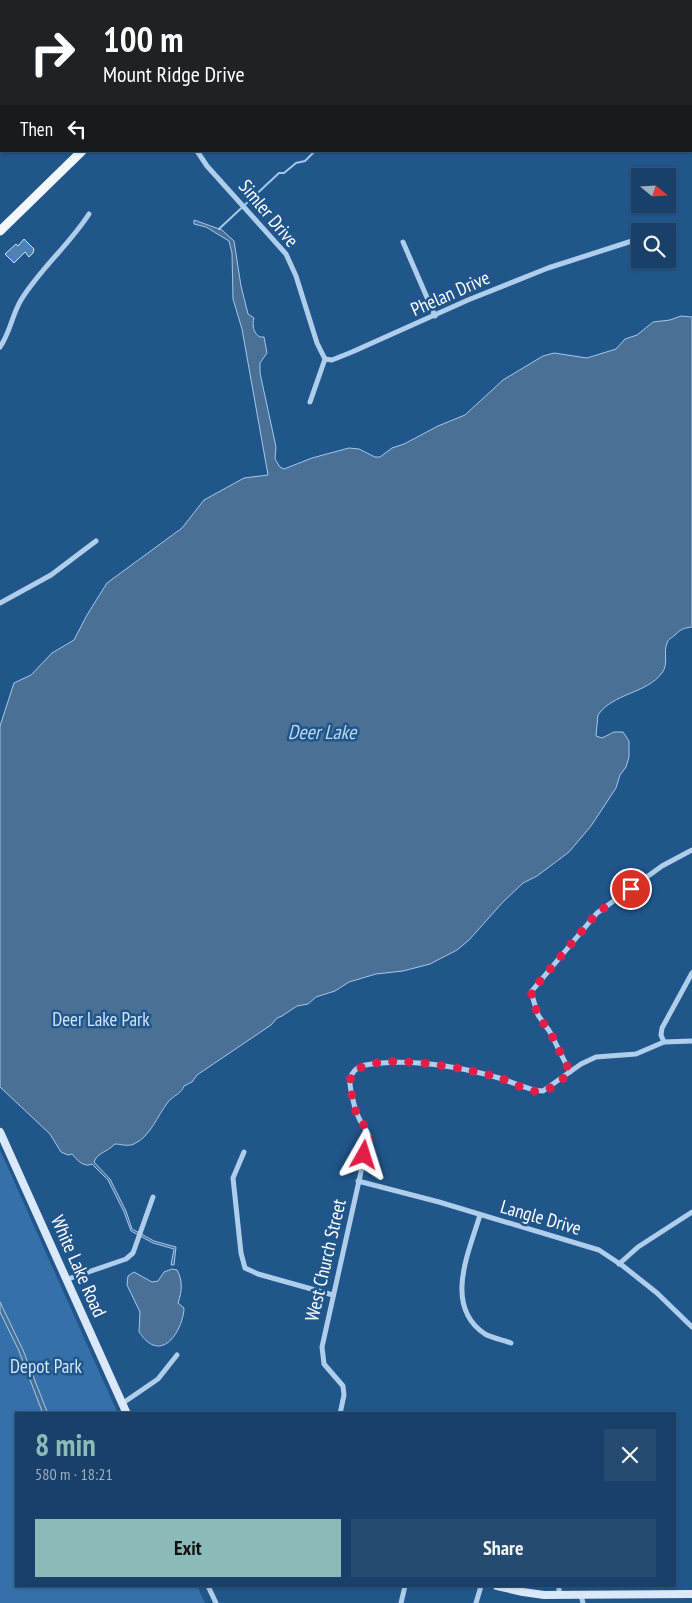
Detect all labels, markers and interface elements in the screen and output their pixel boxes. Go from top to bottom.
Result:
text: 100 m [103,16,184,62]
icon: right [20,20,85,85]
text: Mount Ridge Drive [103,60,245,88]
icon: left [63,115,91,143]
text: Then [20,117,53,141]
north arrow [631,168,676,212]
map controls [631,168,676,268]
street label: Simler Drive [234,174,304,252]
button: search [631,223,676,268]
street label: Phelan Drive [407,265,493,321]
water label: Deer Lake [288,719,358,745]
pin [610,868,652,910]
icon: arrive [617,875,645,903]
park label: Deer Lake Park [52,1007,150,1031]
position arrow [337,1128,389,1180]
street label: Langle Drive [498,1194,584,1240]
street label: West Church Street [299,1196,351,1323]
street label: White Lake Road [46,1211,112,1321]
park label: Depot Park [10,1354,83,1378]
text: 8 min [35,1425,96,1464]
button: close [604,1429,656,1481]
text: 580 m · 18:21 [35,1464,113,1484]
button: Exit [35,1519,341,1577]
button: Share [351,1519,656,1577]

